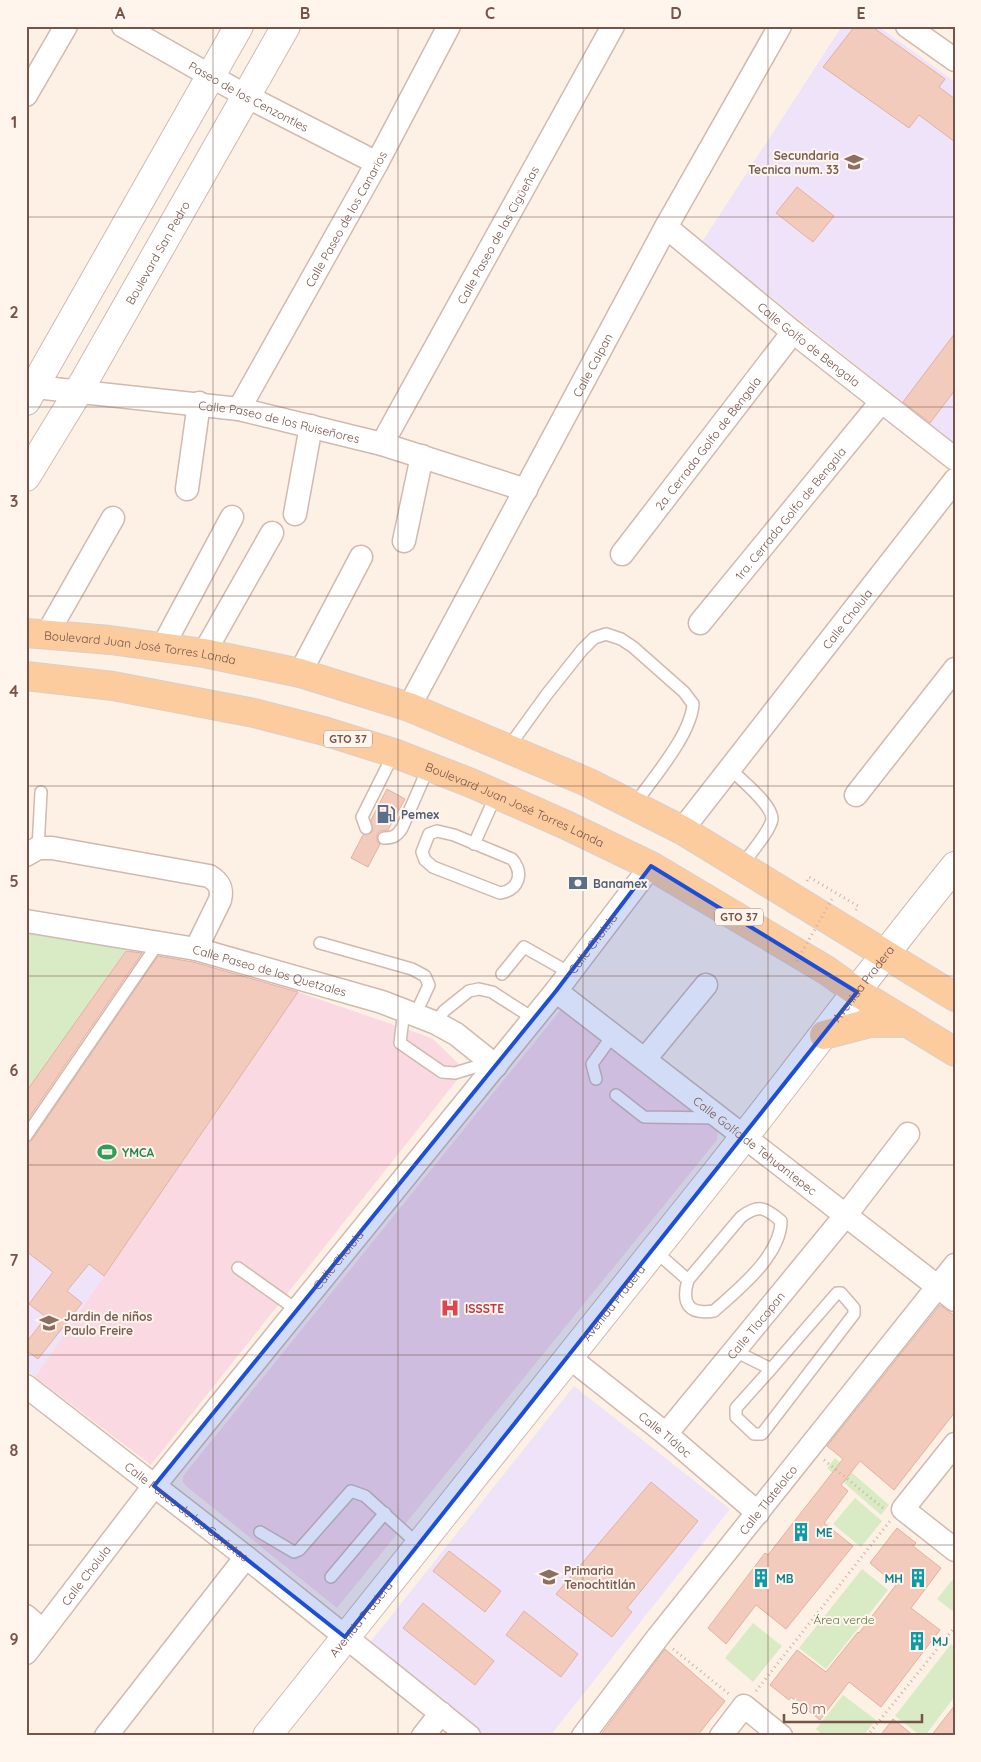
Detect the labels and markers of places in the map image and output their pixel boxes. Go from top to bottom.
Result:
place label: Secundaria Tecnica num. 33 [748,148,839,177]
school or university icon: Secundaria Tecnica num. 33 [843,151,865,173]
fuel station icon: Pemex [375,803,397,825]
place label: Pemex [401,807,439,822]
bank icon: Banamex [567,872,589,894]
place label: Banamex [593,876,647,891]
sports icon: YMCA [96,1141,118,1163]
place label: YMCA [122,1145,155,1160]
hospital icon: ISSSTE [439,1297,461,1319]
place label: ISSSTE [465,1301,504,1316]
place label: Jardin de niños Paulo Freire [64,1309,153,1338]
school or university icon: Jardin de niños Paulo Freire [38,1312,60,1334]
building icon: ME [790,1521,812,1543]
place label: ME [816,1525,833,1540]
place label: Primaria Tenochtitlán [564,1563,636,1592]
school or university icon: Primaria Tenochtitlán [538,1566,560,1588]
building icon: MB [750,1567,772,1589]
building icon: MH [907,1567,929,1589]
place label: MB [776,1571,794,1586]
place label: MH [885,1571,903,1586]
building icon: MJ [906,1630,928,1652]
place label: MJ [932,1634,948,1649]

